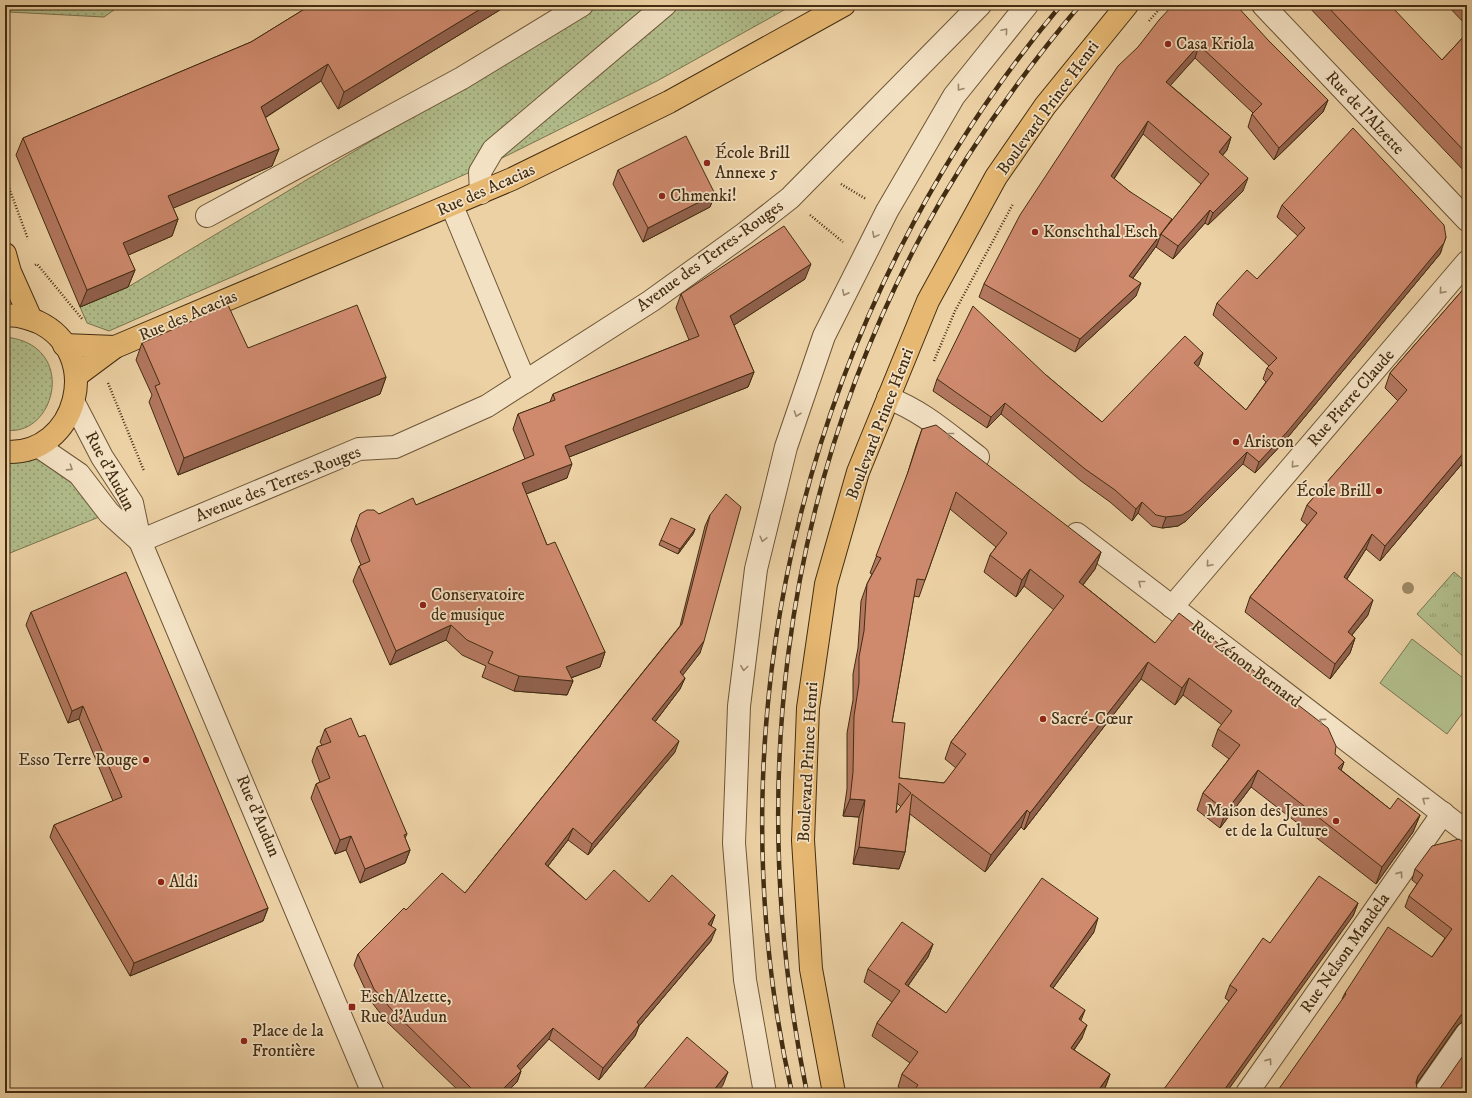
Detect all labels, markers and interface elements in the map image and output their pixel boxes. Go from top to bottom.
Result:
one-way arrow [1001,28,1008,35]
place label: Casa Kriola [1176,33,1255,55]
street label: Boulevard Prince Henri [992,37,1104,179]
marker: Casa Kriola [1163,39,1173,49]
street label: Rue de l'Alzette [1321,67,1409,159]
one-way arrow [958,83,965,90]
place label: École Brill Annexe 5 [715,142,790,184]
street label: Rue des Acacias [434,158,539,221]
marker: École Brill Annexe 5 [702,158,712,168]
place label: Chmenki! [670,185,737,207]
marker: Chmenki! [657,191,667,201]
street label: Avenue des Terres-Rouges [632,195,788,317]
place label: Konschthal Esch [1043,221,1158,243]
marker: Konschthal Esch [1030,227,1040,237]
one-way arrow [872,231,879,238]
street label: Rue des Acacias [135,285,241,347]
one-way arrow [1439,287,1446,294]
one-way arrow [842,289,850,296]
street label: Boulevard Prince Henri [841,345,919,503]
street label: Rue Pierre Claude [1303,345,1399,451]
one-way arrow [793,410,802,417]
street label: Rue d'Audun [80,427,140,515]
place label: Ariston [1244,431,1294,453]
one-way arrow [947,433,954,440]
marker: Ariston [1231,437,1241,447]
street label: Avenue des Terres-Rouges [192,441,364,527]
one-way arrow [1291,460,1298,467]
one-way arrow [66,463,73,471]
place label: École Brill [1296,480,1371,502]
marker: École Brill [1374,486,1384,496]
one-way arrow [759,535,768,542]
one-way arrow [1207,559,1214,566]
one-way arrow [1138,581,1145,588]
place label: Conservatoire de musique [431,584,525,626]
marker: Conservatoire de musique [418,600,428,610]
street label: Rue Zénon Bernard [1186,615,1306,713]
one-way arrow [740,665,749,671]
street label: Boulevard Prince Henri [793,681,823,843]
place label: Sacré-Cœur [1051,708,1133,730]
marker: Sacré-Cœur [1038,714,1048,724]
one-way arrow [1319,719,1326,726]
place label: Esso Terre Rouge [18,749,138,771]
marker: Esso Terre Rouge [141,755,151,765]
street label: Rue d'Audun [231,772,285,860]
one-way arrow [1423,798,1430,805]
place label: Maison des Jeunes et de la Culture [1206,800,1328,842]
marker: Maison des Jeunes et de la Culture [1331,816,1341,826]
place label: Aldi [169,871,198,893]
one-way arrow [1395,871,1403,878]
marker: Aldi [156,877,166,887]
street label: Rue Nelson Mandela [1295,888,1395,1017]
place label: Esch/Alzette, Rue d’Audun [360,986,451,1028]
marker: Esch/Alzette, Rue d’Audun [347,1002,357,1012]
place label: Place de la Frontière [252,1020,324,1062]
marker: Place de la Frontière [239,1036,249,1046]
one-way arrow [1264,1058,1272,1065]

